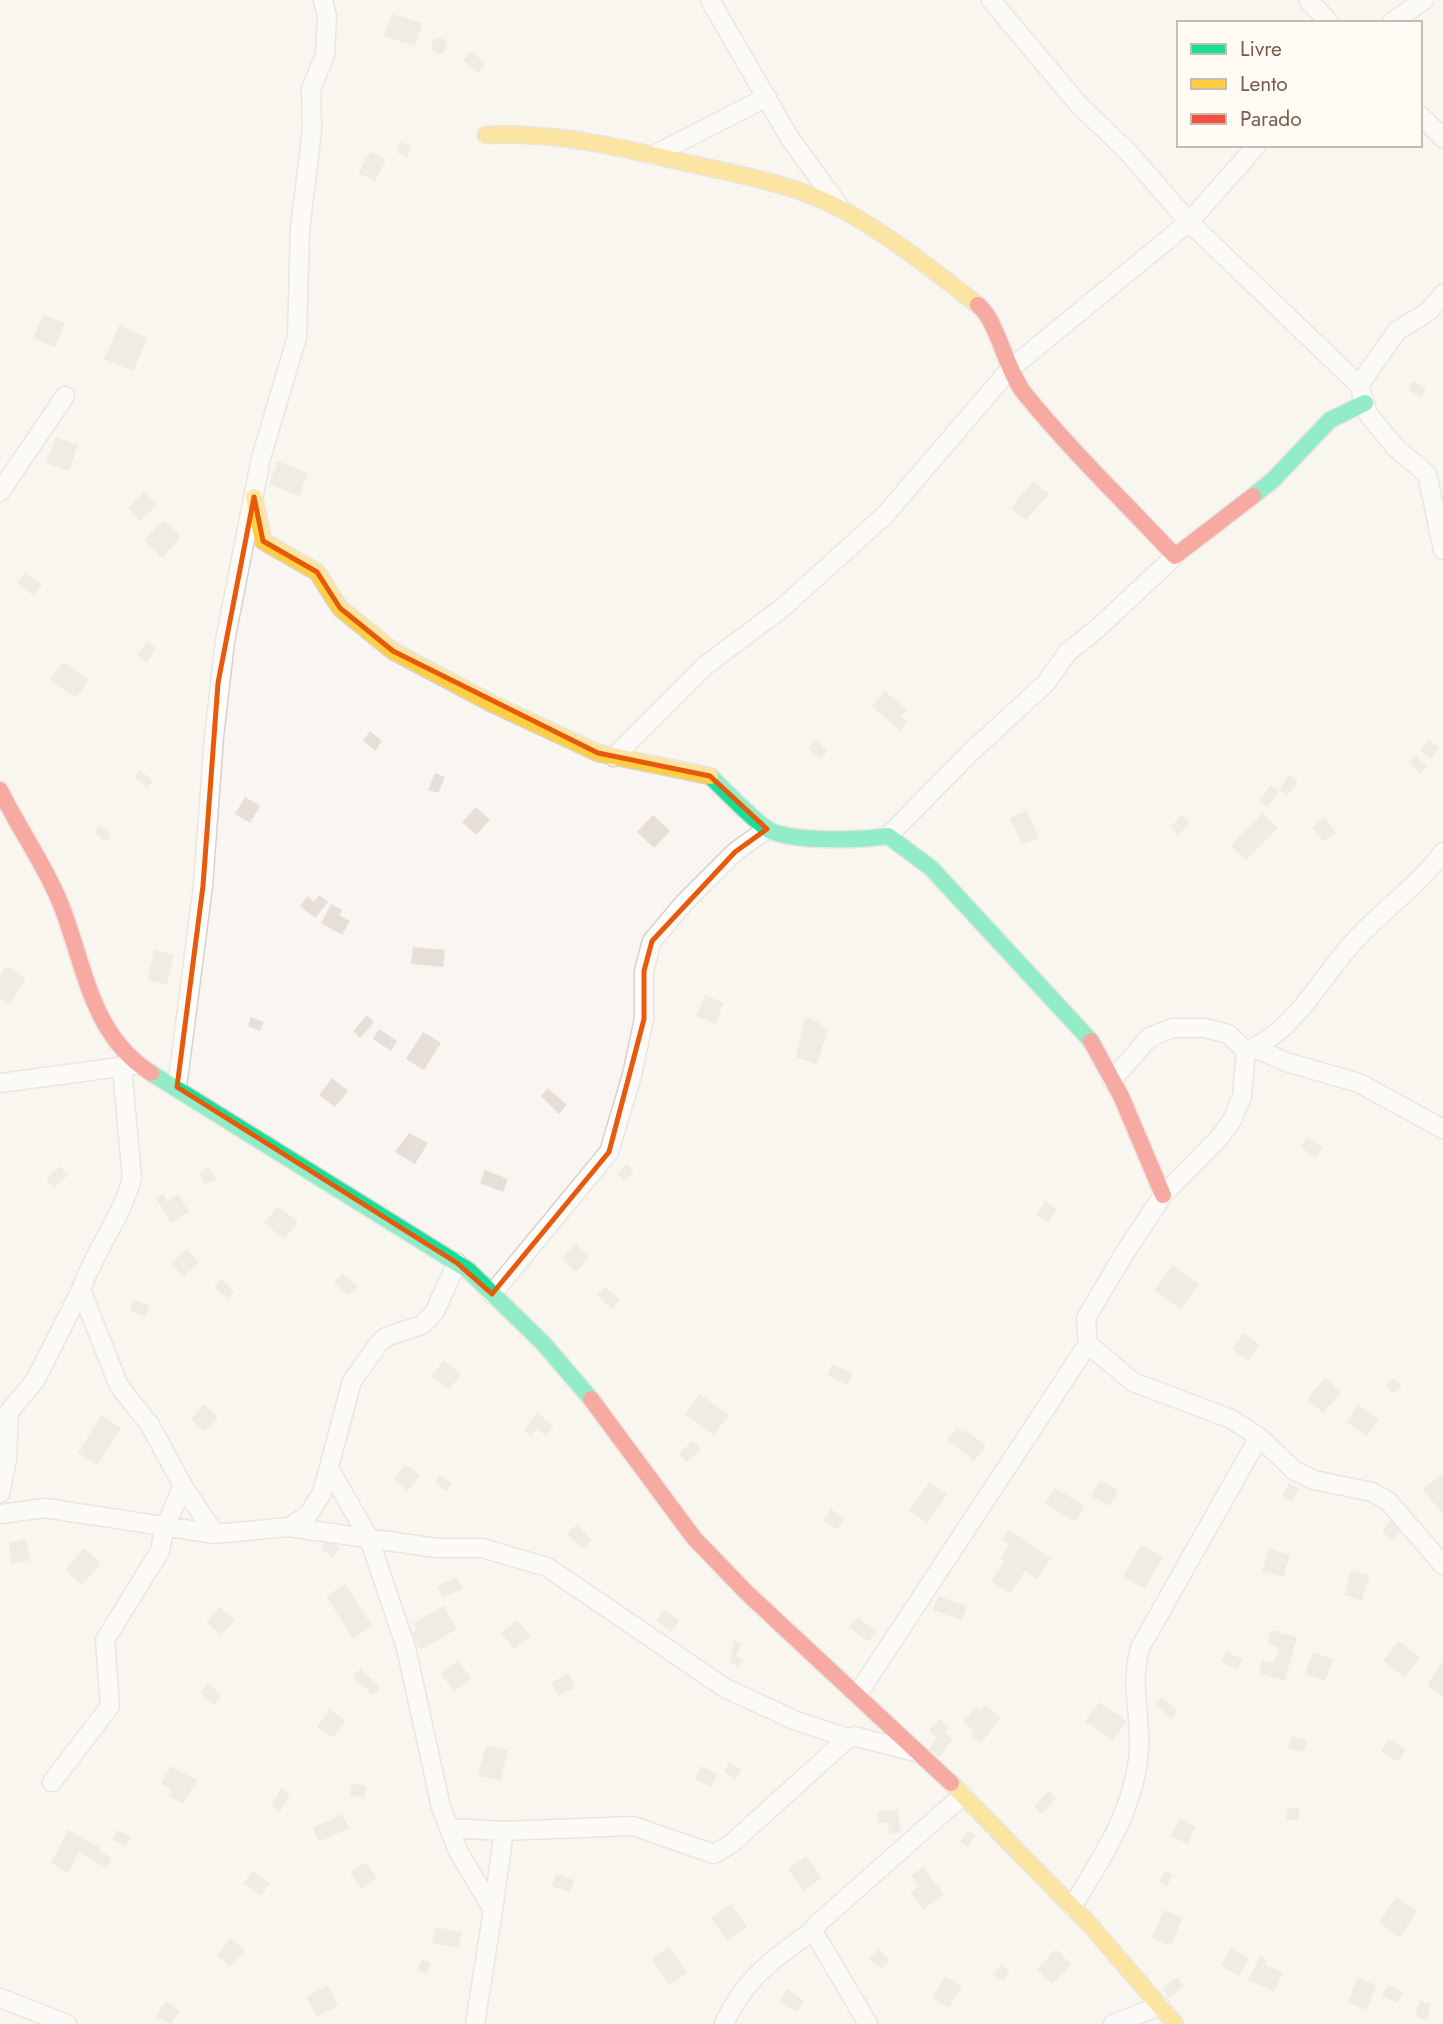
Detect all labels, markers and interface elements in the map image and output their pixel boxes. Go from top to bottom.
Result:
legend [1177,21,1422,147]
text: Livre [1240,34,1282,64]
text: Lento [1240,69,1288,99]
text: Parado [1240,104,1302,134]

